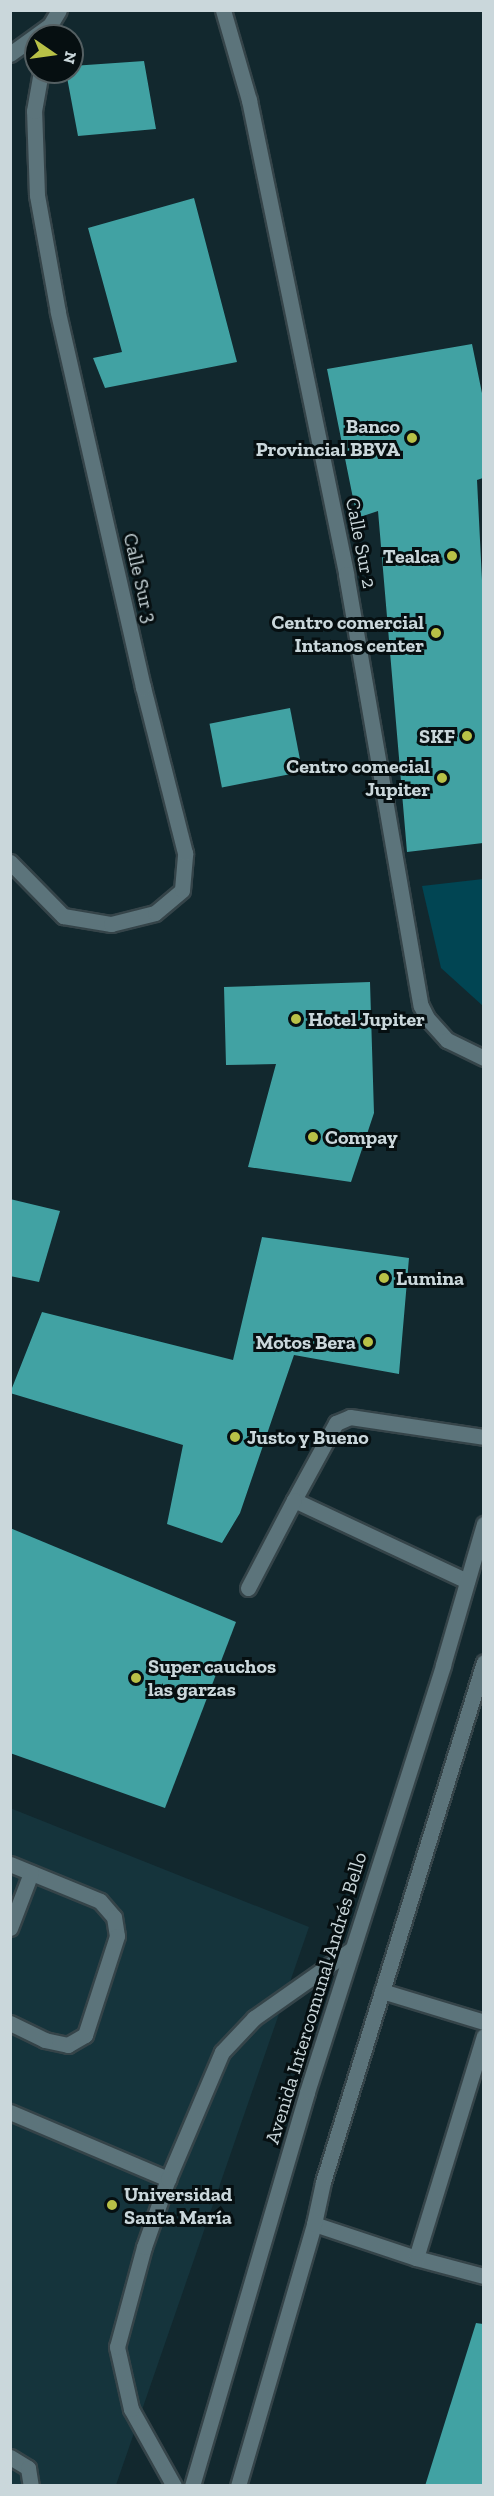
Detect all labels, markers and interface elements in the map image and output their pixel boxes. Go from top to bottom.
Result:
north arrow [24,24,84,84]
text: N [59,50,81,66]
place label: Banco Provincial BBVA [256,414,400,461]
marker: Banco Provincial BBVA [405,431,419,445]
street label: Calle Sur 2 [340,495,382,591]
street label: Calle Sur 3 [118,531,162,625]
place label: Tealca [383,544,440,568]
marker: Tealca [445,549,459,563]
place label: Centro comercial Intanos center [272,610,424,657]
marker: Centro comercial Intanos center [429,626,443,640]
place label: SKF [419,724,455,748]
marker: SKF [460,729,474,743]
place label: Centro comecial Jupiter [286,754,430,801]
marker: Centro comecial Jupiter [435,771,449,785]
place label: Hotel Jupiter [308,1007,425,1031]
marker: Hotel Jupiter [289,1012,303,1026]
place label: Compay [325,1125,398,1149]
marker: Compay [306,1130,320,1144]
place label: Lumina [396,1266,464,1290]
marker: Lumina [377,1271,391,1285]
place label: Motos Bera [256,1330,356,1354]
marker: Motos Bera [361,1335,375,1349]
place label: Justo y Bueno [247,1425,370,1449]
marker: Justo y Bueno [228,1430,242,1444]
place label: Super cauchos las garzas [148,1654,276,1701]
marker: Super cauchos las garzas [129,1671,143,1685]
street label: Avenida Intercomunal Andrés Bello [260,1849,372,2147]
place label: Universidad Santa María [124,2182,232,2229]
marker: Universidad Santa María [105,2198,119,2212]

